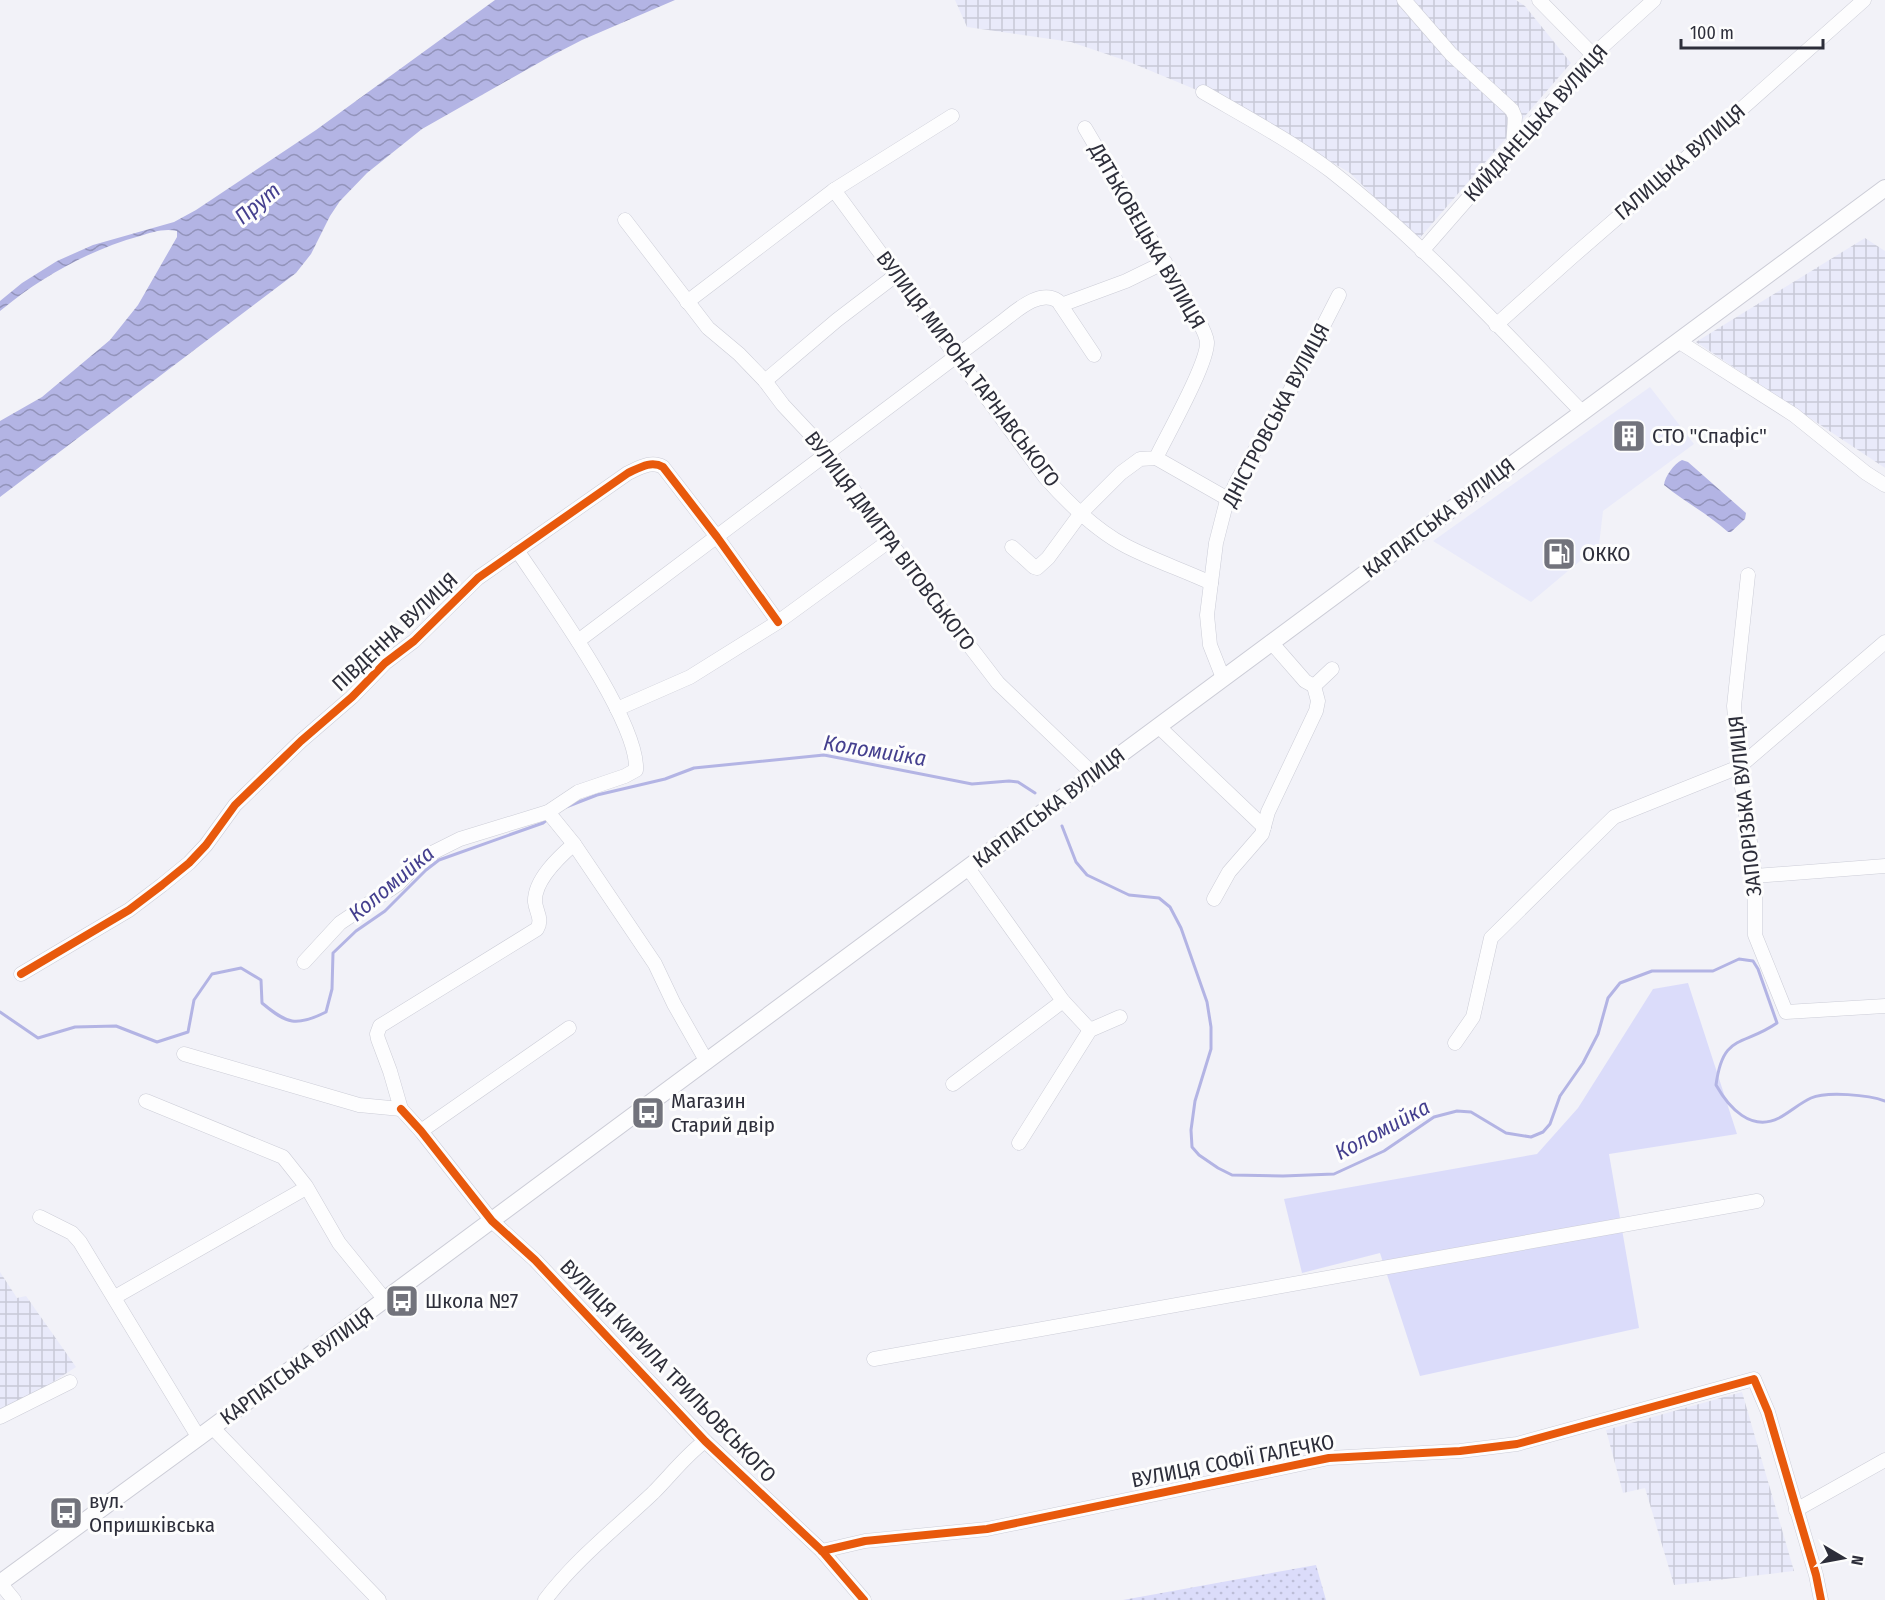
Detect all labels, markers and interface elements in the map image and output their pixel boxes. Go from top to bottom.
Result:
scale bar [1681,12,1824,50]
text: 100 m [1690,22,1734,44]
street label: КИЙДАНЕЦЬКА ВУЛИЦЯ [1458,39,1614,207]
street label: ГАЛИЦЬКА ВУЛИЦЯ [1609,98,1751,226]
street label: ДЯТЬКОВЕЦЬКА ВУЛИЦЯ [1083,138,1211,333]
water label: Прут [229,177,286,230]
street label: ВУЛИЦЯ МИРОНА ТАРНАВСЬКОГО [871,246,1065,492]
street label: ДНІСТРОВСЬКА ВУЛИЦЯ [1216,319,1335,512]
building icon: СТО "Спафіс" [1611,418,1647,454]
place label: СТО "Спафіс" [1652,423,1767,449]
street label: ВУЛИЦЯ ДМИТРА ВІТОВСЬКОГО [799,426,981,656]
street label: КАРПАТСЬКА ВУЛИЦЯ [1358,452,1520,584]
fuel station icon: ОККО [1541,536,1577,572]
place label: ОККО [1582,541,1631,567]
street label: ПІВДЕННА ВУЛИЦЯ [327,567,463,697]
street label: ЗАПОРІЗЬКА ВУЛИЦЯ [1723,714,1767,898]
water label: Коломийка [822,729,928,772]
street label: КАРПАТСЬКА ВУЛИЦЯ [968,742,1130,874]
water label: Коломийка [343,840,440,927]
place label: Магазин Старий двір [671,1088,775,1138]
water label: Коломийка [1330,1093,1434,1166]
bus stop icon: Магазин Старий двір [630,1095,666,1131]
street label: ВУЛИЦЯ КИРИЛА ТРИЛЬОВСЬКОГО [555,1254,781,1488]
bus stop icon: Школа №7 [384,1283,420,1319]
place label: Школа №7 [425,1288,518,1314]
street label: КАРПАТСЬКА ВУЛИЦЯ [215,1301,379,1431]
street label: ВУЛИЦЯ СОФІЇ ГАЛЕЧКО [1129,1429,1337,1493]
place label: вул. Опришківська [89,1488,215,1538]
bus stop icon: вул. Опришківська [48,1495,84,1531]
north arrow [1813,1528,1873,1588]
text: N [1847,1554,1867,1567]

